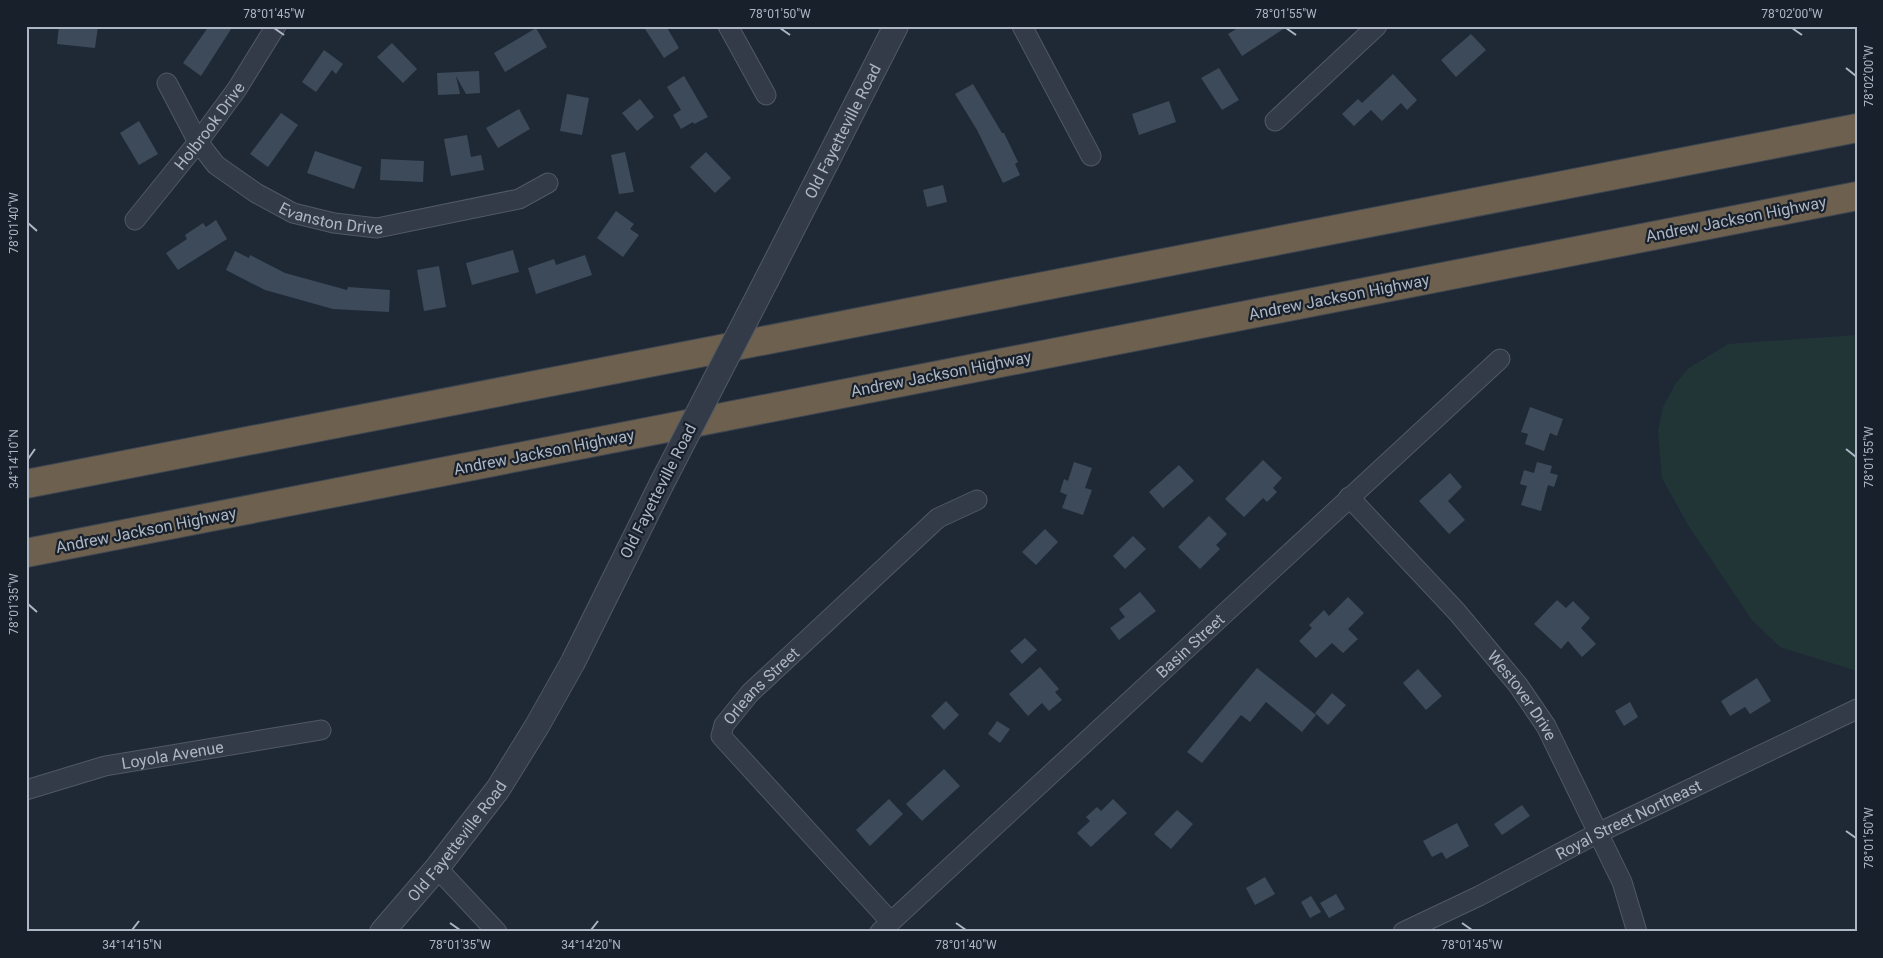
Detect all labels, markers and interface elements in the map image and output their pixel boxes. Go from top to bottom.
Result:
text: 78°01'45"W [243,7,305,21]
text: 78°01'50"W [749,7,811,21]
text: 78°01'55"W [1255,7,1317,21]
text: 78°02'00"W [1761,7,1823,21]
text: 78°02'00"W [1862,45,1876,107]
street label: Old Fayetteville Road [800,61,885,202]
street label: Holbrook Drive [170,79,248,173]
text: 78°01'40"W [7,192,21,254]
street label: Andrew Jackson Highway [1644,192,1828,246]
street label: Evanston Drive [276,198,384,238]
street label: Andrew Jackson Highway [1247,270,1431,324]
street label: Andrew Jackson Highway [849,347,1033,401]
street label: Old Fayetteville Road [616,421,700,561]
street label: Andrew Jackson Highway [452,425,636,479]
text: 78°01'55"W [1862,426,1876,488]
text: 34°14'10"N [7,429,21,489]
street label: Andrew Jackson Highway [54,503,238,557]
text: 78°01'35"W [7,573,21,635]
street label: Basin Street [1152,609,1228,682]
street label: Orleans Street [719,643,803,728]
street label: Westover Drive [1484,647,1561,743]
street label: Loyola Avenue [120,737,225,773]
street label: Royal Street Northeast [1552,775,1704,863]
street label: Old Fayetteville Road [403,777,510,905]
text: 78°01'50"W [1862,807,1876,869]
text: 34°14'15"N [102,938,162,952]
text: 78°01'35"W [429,938,491,952]
text: 34°14'20"N [561,938,621,952]
text: 78°01'40"W [935,938,997,952]
text: 78°01'45"W [1441,938,1503,952]

